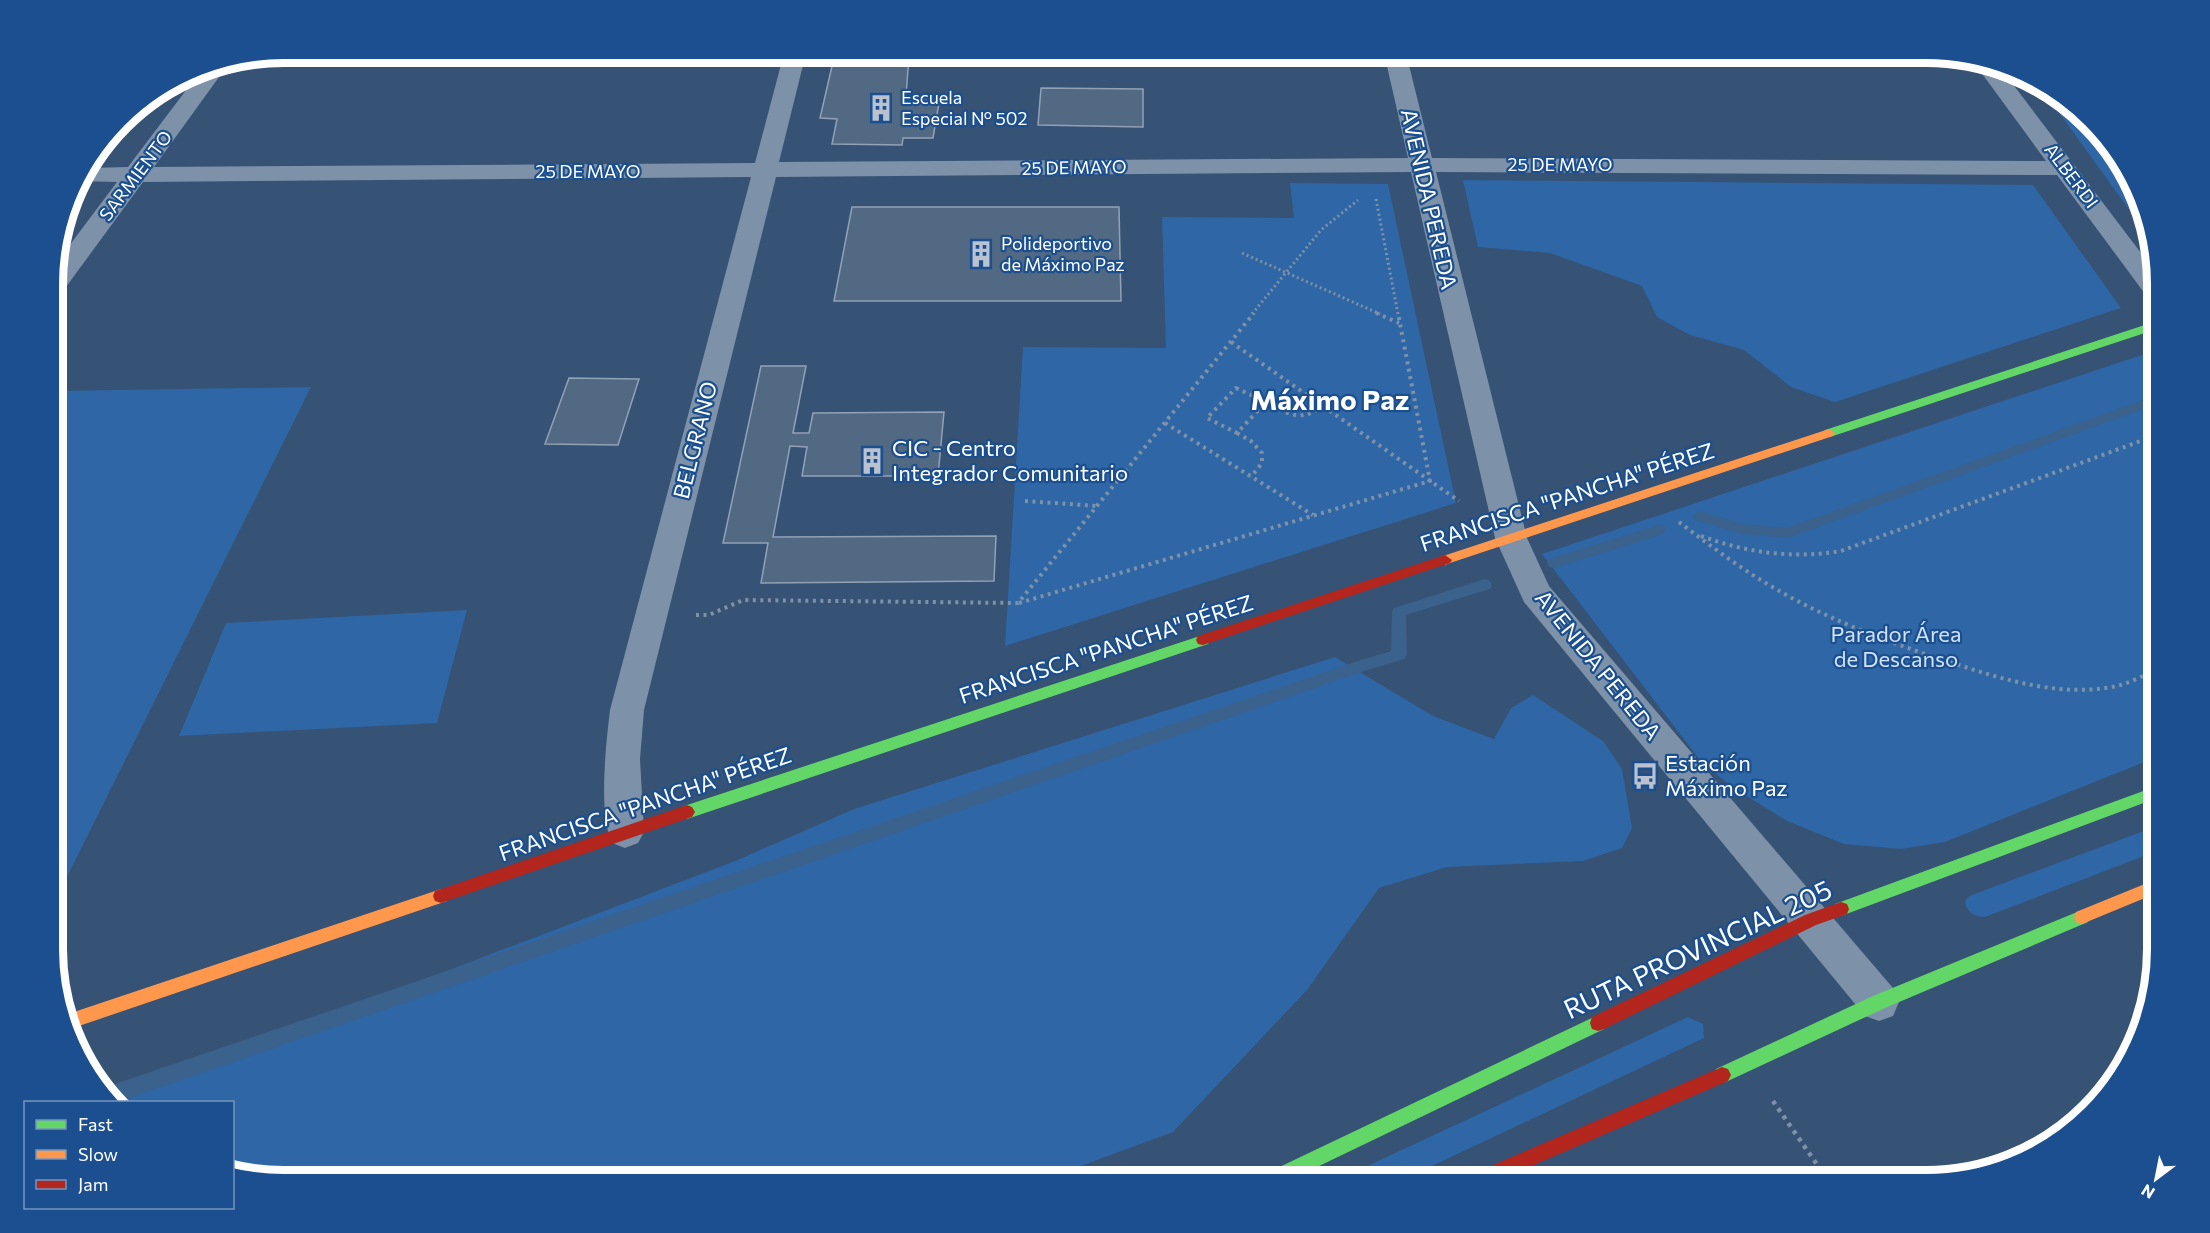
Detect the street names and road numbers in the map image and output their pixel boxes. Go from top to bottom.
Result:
street label: AVENIDA PEREDA [1396,106,1463,292]
street label: SARMIENTO [94,126,176,225]
street label: ALBERDI [2040,139,2103,212]
street label: 25 DE MAYO [1508,153,1612,175]
street label: 25 DE MAYO [1021,155,1127,179]
street label: 25 DE MAYO [536,160,640,182]
street label: BELGRANO [667,378,722,501]
street label: FRANCISCA "PANCHA" PÉREZ [1416,436,1717,557]
street label: AVENIDA PEREDA [1530,584,1667,745]
street label: FRANCISCA "PANCHA" PÉREZ [955,588,1256,709]
street label: FRANCISCA "PANCHA" PÉREZ [495,741,795,866]
street label: RUTA PROVINCIAL 205 [1558,872,1837,1025]

